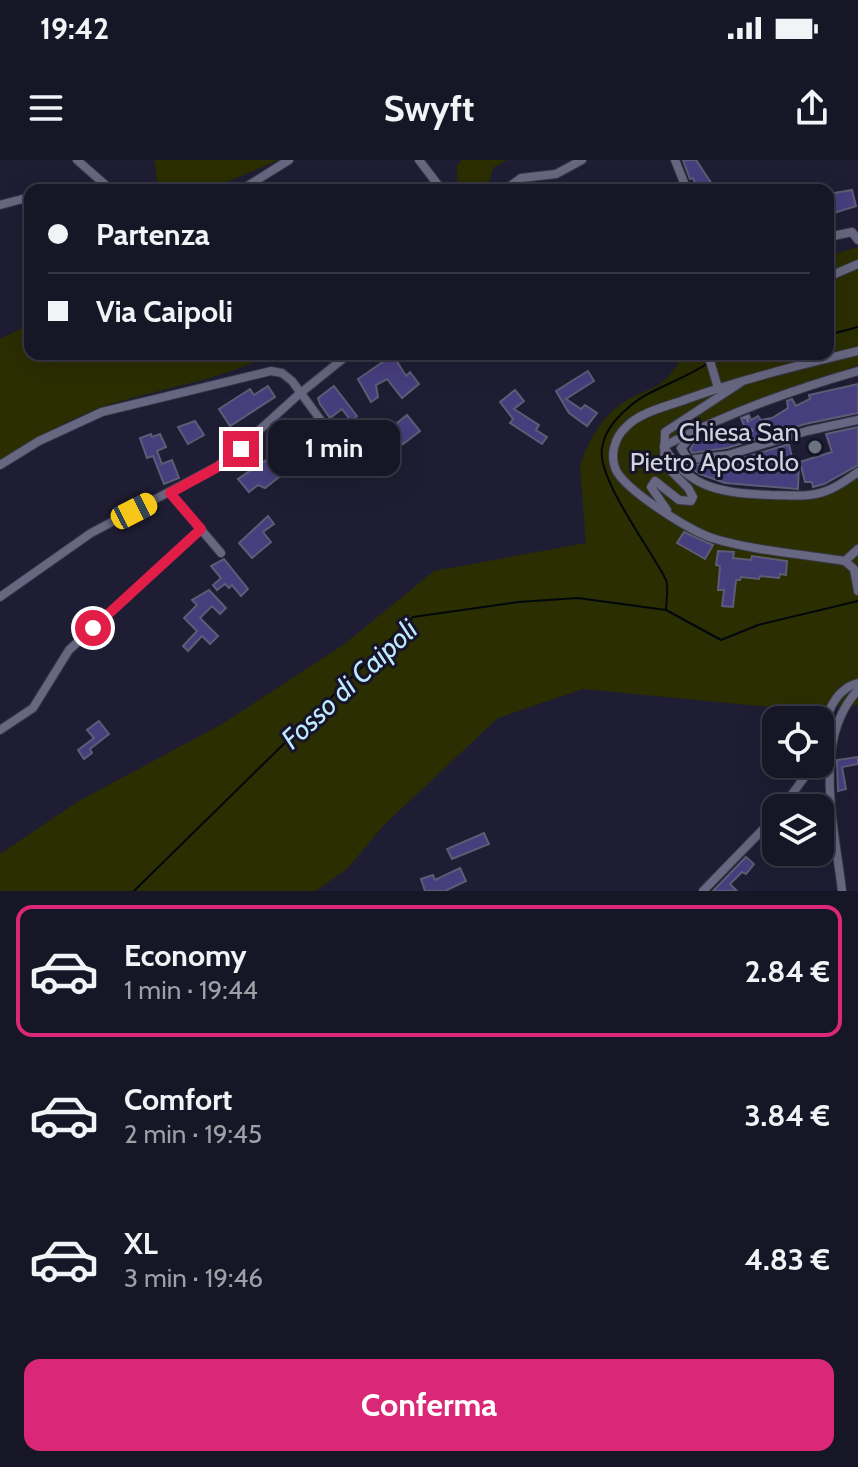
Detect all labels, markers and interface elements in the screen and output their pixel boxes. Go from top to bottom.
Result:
text: 19:42 [40,10,109,47]
icon: menu [24,86,68,130]
text: Swyft [384,86,474,130]
icon: share [790,86,834,130]
text: Partenza [96,216,210,253]
text: Via Caipoli [96,293,233,330]
place label: Chiesa San Pietro Apostolo [630,416,799,478]
callout: 1 min [269,421,401,477]
route end [223,431,259,467]
text: 1 min [305,432,363,464]
marker: Chiesa San Pietro Apostolo [806,438,824,456]
car [107,489,161,533]
route start [75,610,111,646]
water label: Fosso di Caipoli [274,612,425,756]
map controls [762,706,834,866]
button: locate [762,706,834,778]
button: layers [762,794,834,866]
icon: car [28,935,100,1007]
text: Economy [124,937,247,974]
text: 2.84 € [745,953,830,990]
text: 1 min · 19:44 [124,974,258,1006]
icon: car [28,1079,100,1151]
text: Comfort [124,1081,232,1118]
text: 3.84 € [744,1097,830,1134]
text: 2 min · 19:45 [124,1118,262,1150]
icon: car [28,1223,100,1295]
text: XL [124,1225,158,1262]
text: 4.83 € [744,1241,830,1278]
text: 3 min · 19:46 [124,1262,263,1294]
button: Conferma [24,1359,834,1451]

